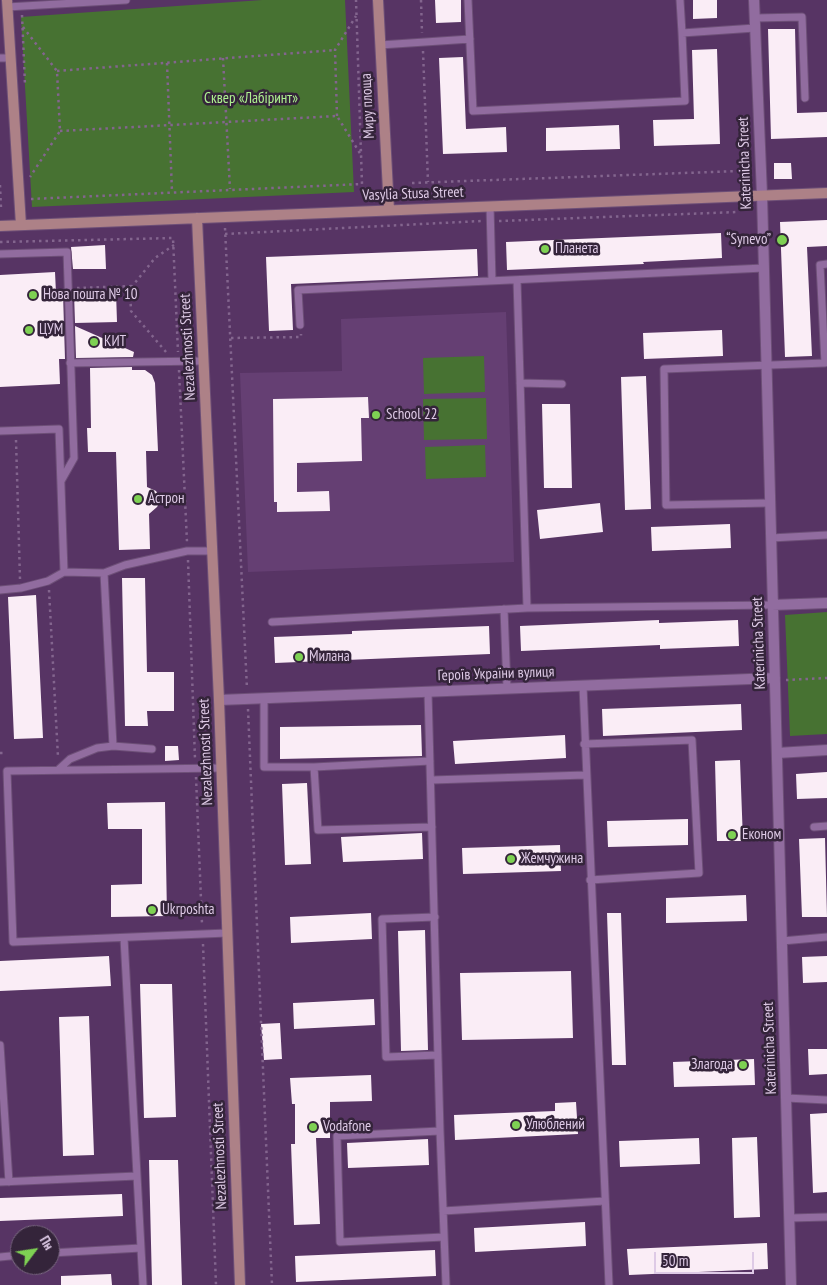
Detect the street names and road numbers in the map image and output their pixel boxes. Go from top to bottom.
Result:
street label: Миру площа [357,73,379,139]
street label: Katerinicha Street [734,116,756,210]
street label: Vasylia Stusa Street [362,183,464,205]
street label: Nezalezhnosti Street [176,293,200,401]
street label: Katerinicha Street [748,596,770,690]
street label: Героїв України вулиця [437,663,555,685]
street label: Nezalezhnosti Street [195,698,217,806]
street label: Katerinicha Street [759,1001,781,1095]
street label: Nezalezhnosti Street [209,1102,231,1210]

